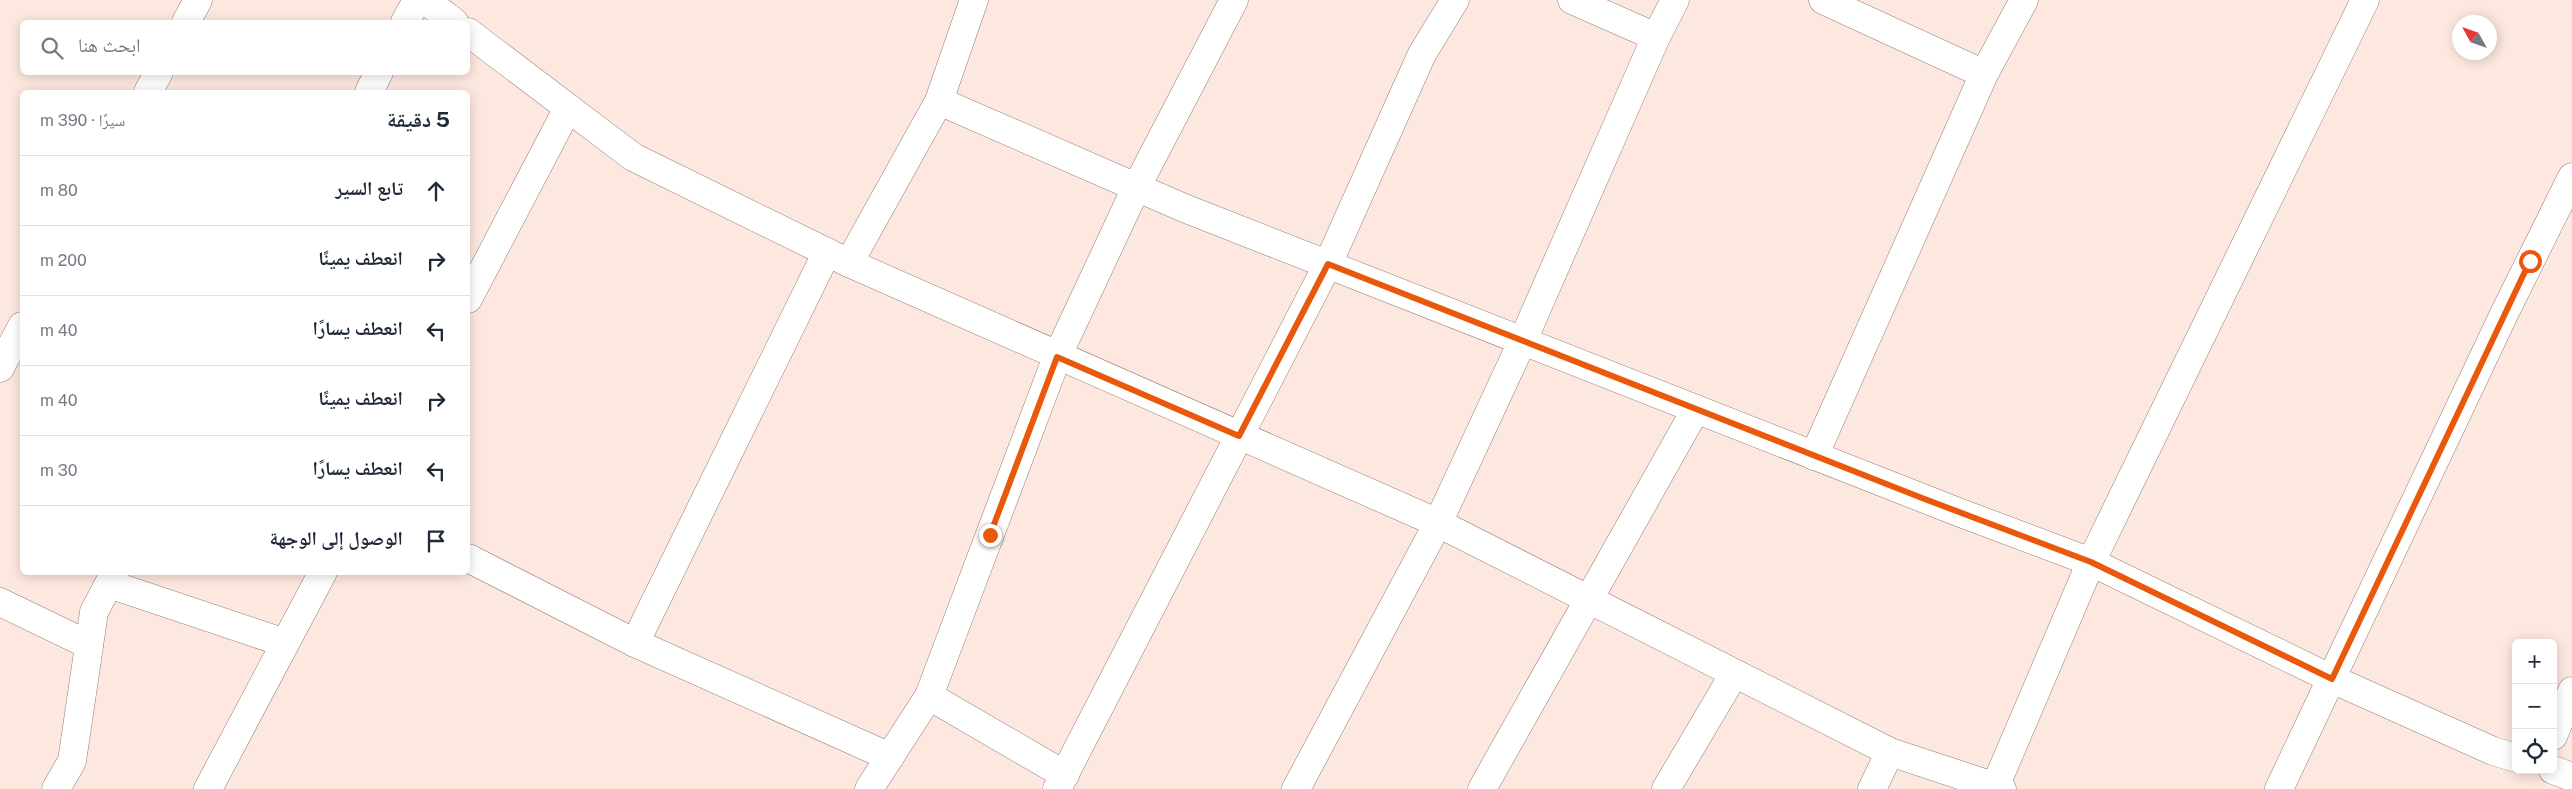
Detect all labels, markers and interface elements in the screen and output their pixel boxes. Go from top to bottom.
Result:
north arrow [2452,15,2497,60]
search box [20,20,470,75]
icon: search [38,34,66,62]
text: ابحث هنا [78,34,141,56]
text: 5 دقيقة [387,107,450,132]
text: سيرًا · 390 m [40,111,125,130]
text: تابع السير [335,177,403,199]
icon: ahead [422,177,450,205]
text: 80 m [40,181,78,200]
text: انعطف يمينًا [318,247,403,269]
icon: right [422,247,450,275]
route start [2519,250,2542,273]
text: 200 m [40,251,87,270]
text: انعطف يسارًا [313,317,403,339]
icon: left [422,317,450,345]
text: 40 m [40,321,78,340]
text: انعطف يمينًا [318,387,403,409]
icon: right [422,387,450,415]
text: 40 m [40,391,78,410]
text: انعطف يسارًا [313,457,403,479]
icon: left [422,457,450,485]
text: 30 m [40,461,78,480]
route end [979,524,1002,547]
text: الوصول إلى الوجهة [269,527,403,549]
icon: arrive [422,527,450,555]
map controls [2512,639,2557,774]
button: + [2512,639,2557,684]
button: − [2512,684,2557,729]
button: locate [2512,729,2557,774]

